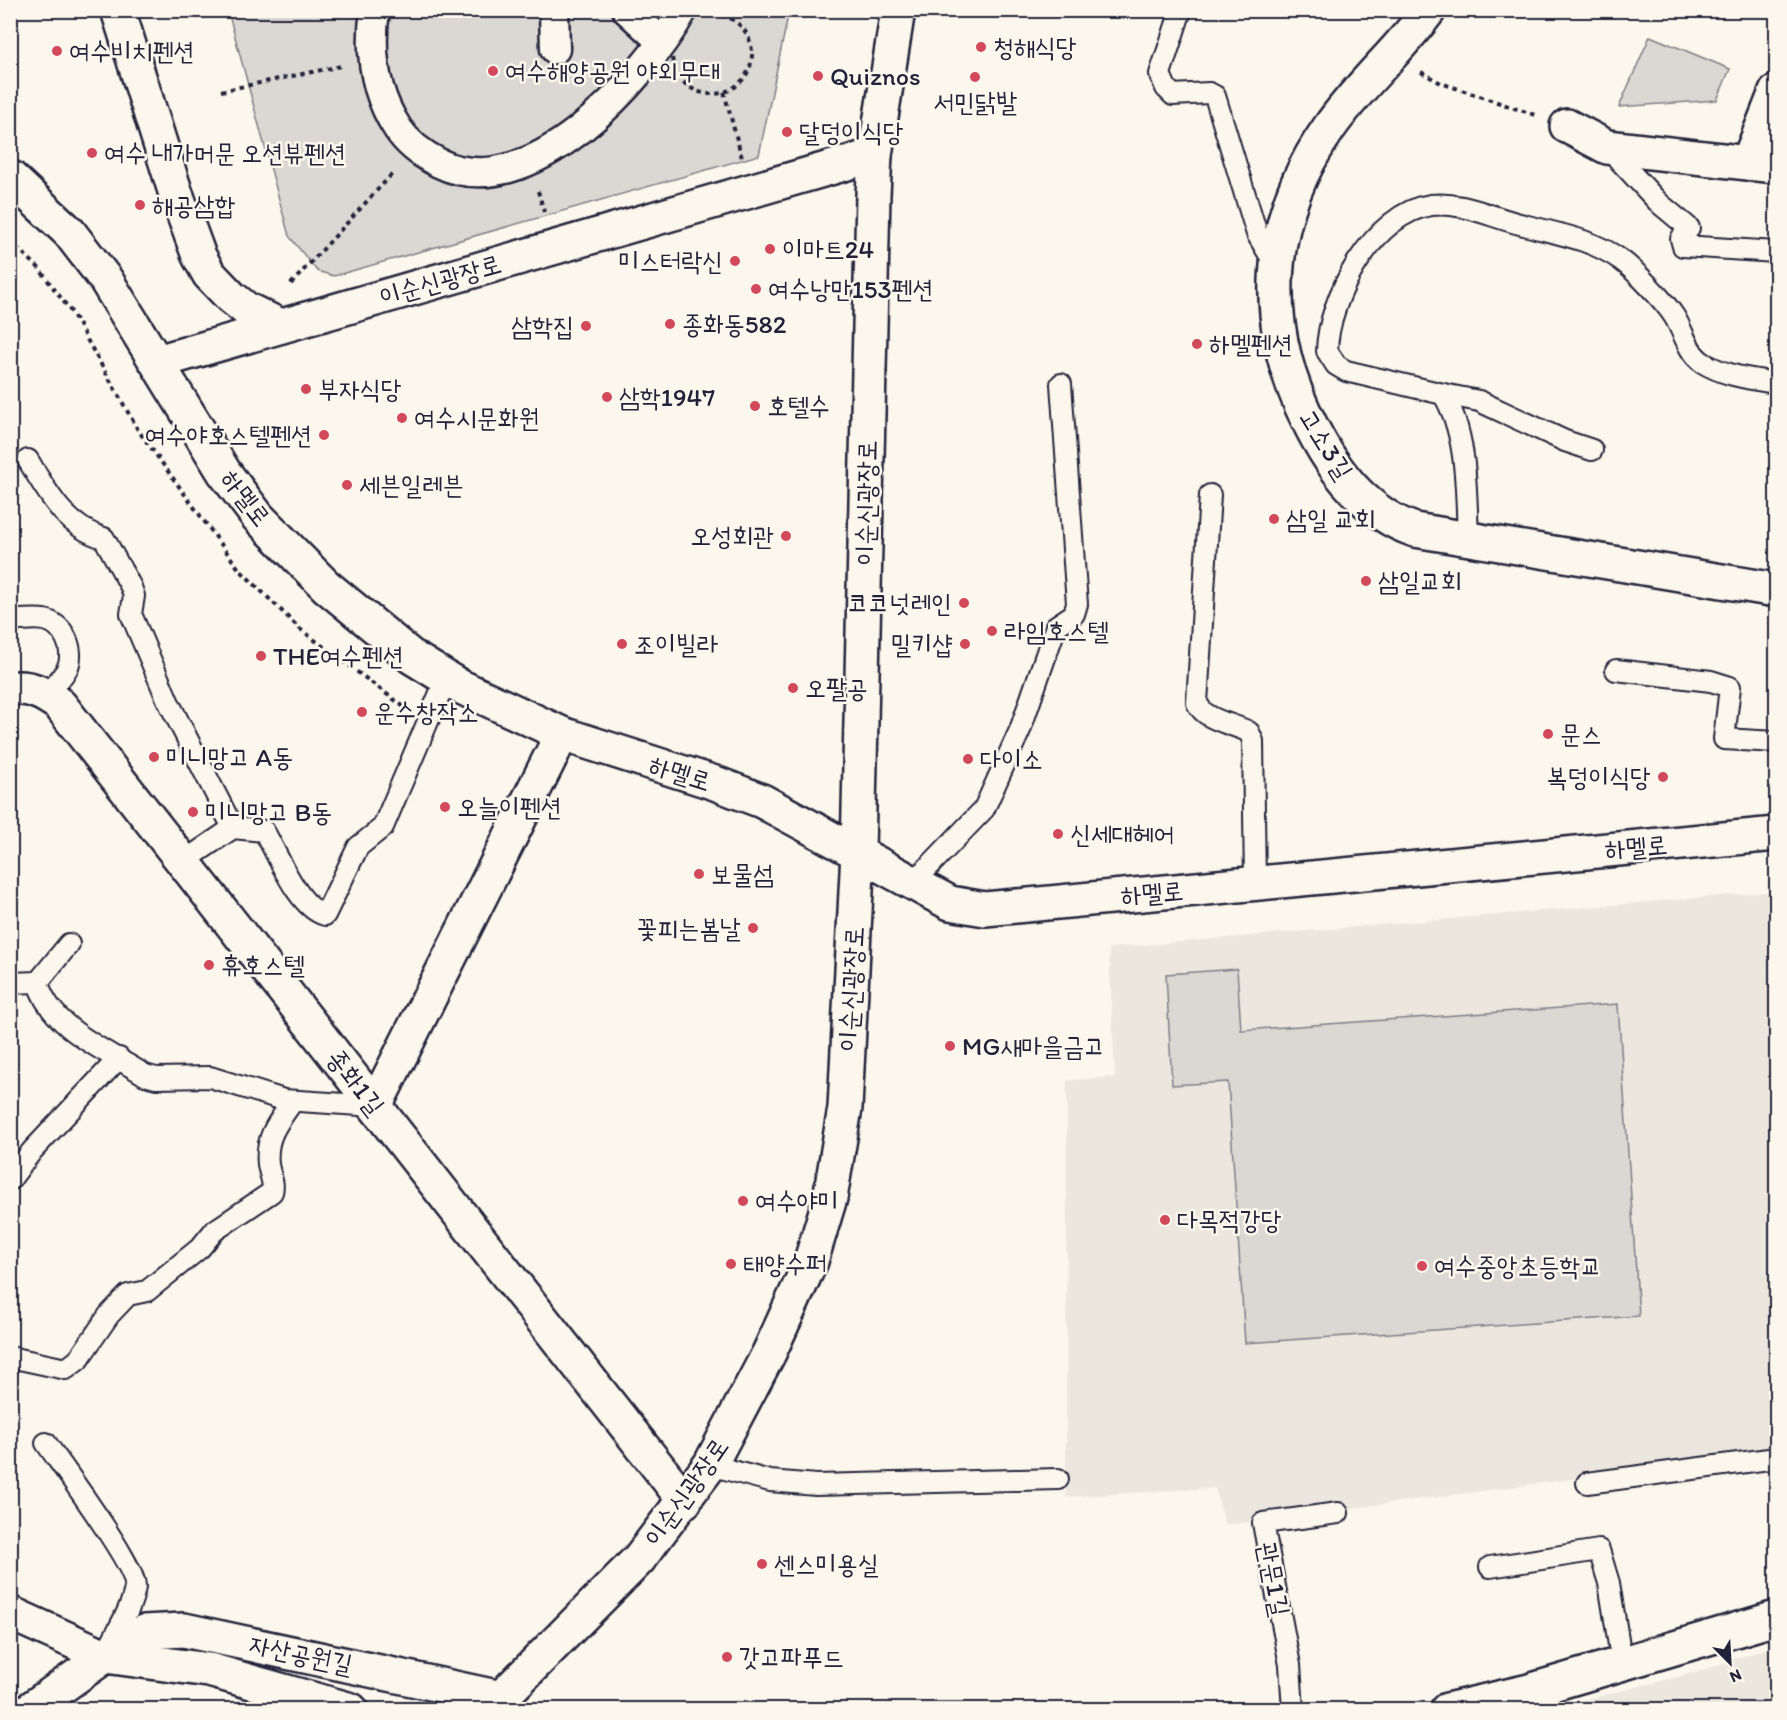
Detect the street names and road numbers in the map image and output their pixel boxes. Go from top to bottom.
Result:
street label: 이순신광장로 [375,247,505,313]
street label: 고소3길 [1292,403,1360,485]
street label: 이순신광장로 [849,440,883,566]
street label: 하멜로 [214,463,278,533]
street label: 하멜로 [645,749,715,797]
street label: 하멜로 [1603,828,1669,866]
street label: 하멜로 [1119,874,1185,912]
street label: 이순신광장로 [832,925,870,1053]
street label: 종화1길 [320,1043,392,1121]
street label: 이순신광장로 [637,1431,735,1553]
street label: 관문1길 [1251,1539,1297,1619]
street label: 자산공원길 [247,1627,356,1681]

